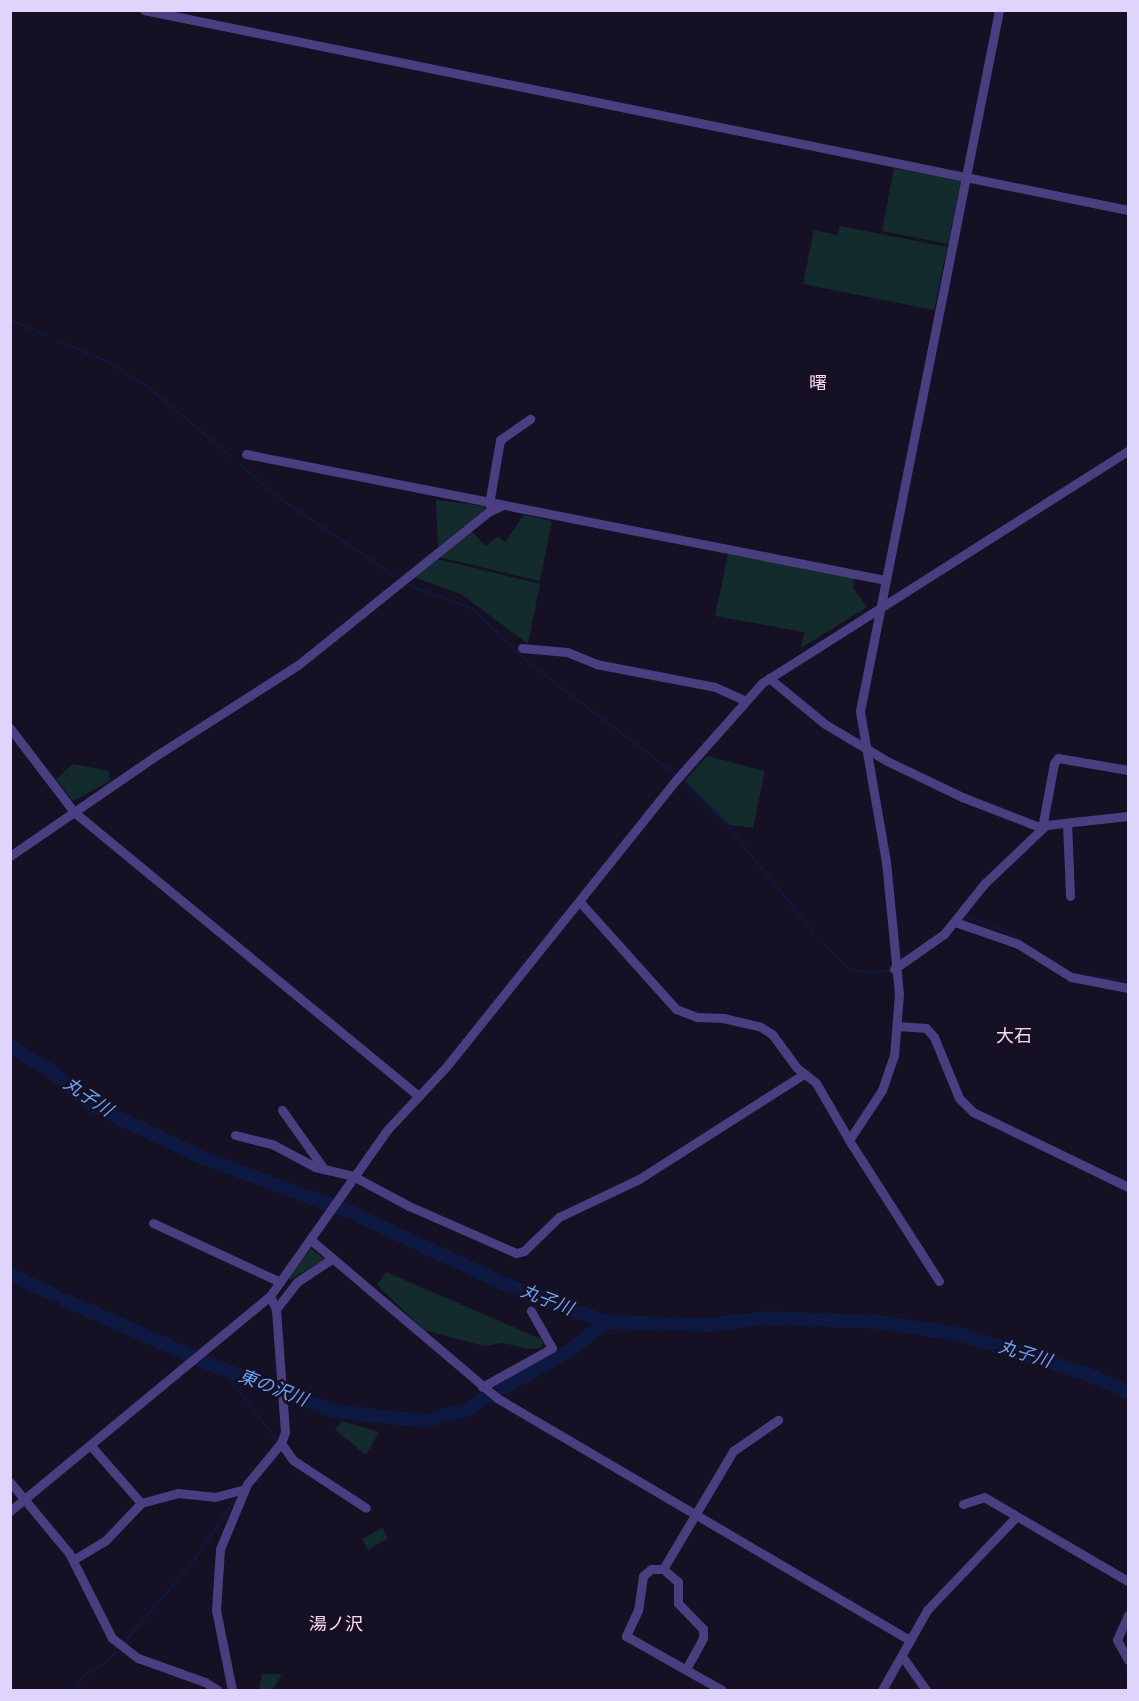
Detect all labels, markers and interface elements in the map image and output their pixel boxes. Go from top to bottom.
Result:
district label: 曙 [809,372,827,394]
district label: 大石 [996,1025,1032,1047]
water label: 丸子川 [60,1073,116,1121]
water label: 丸子川 [518,1280,576,1320]
water label: 丸子川 [996,1336,1054,1372]
water label: 東の沢川 [236,1365,310,1411]
district label: 湯ノ沢 [309,1613,363,1635]

